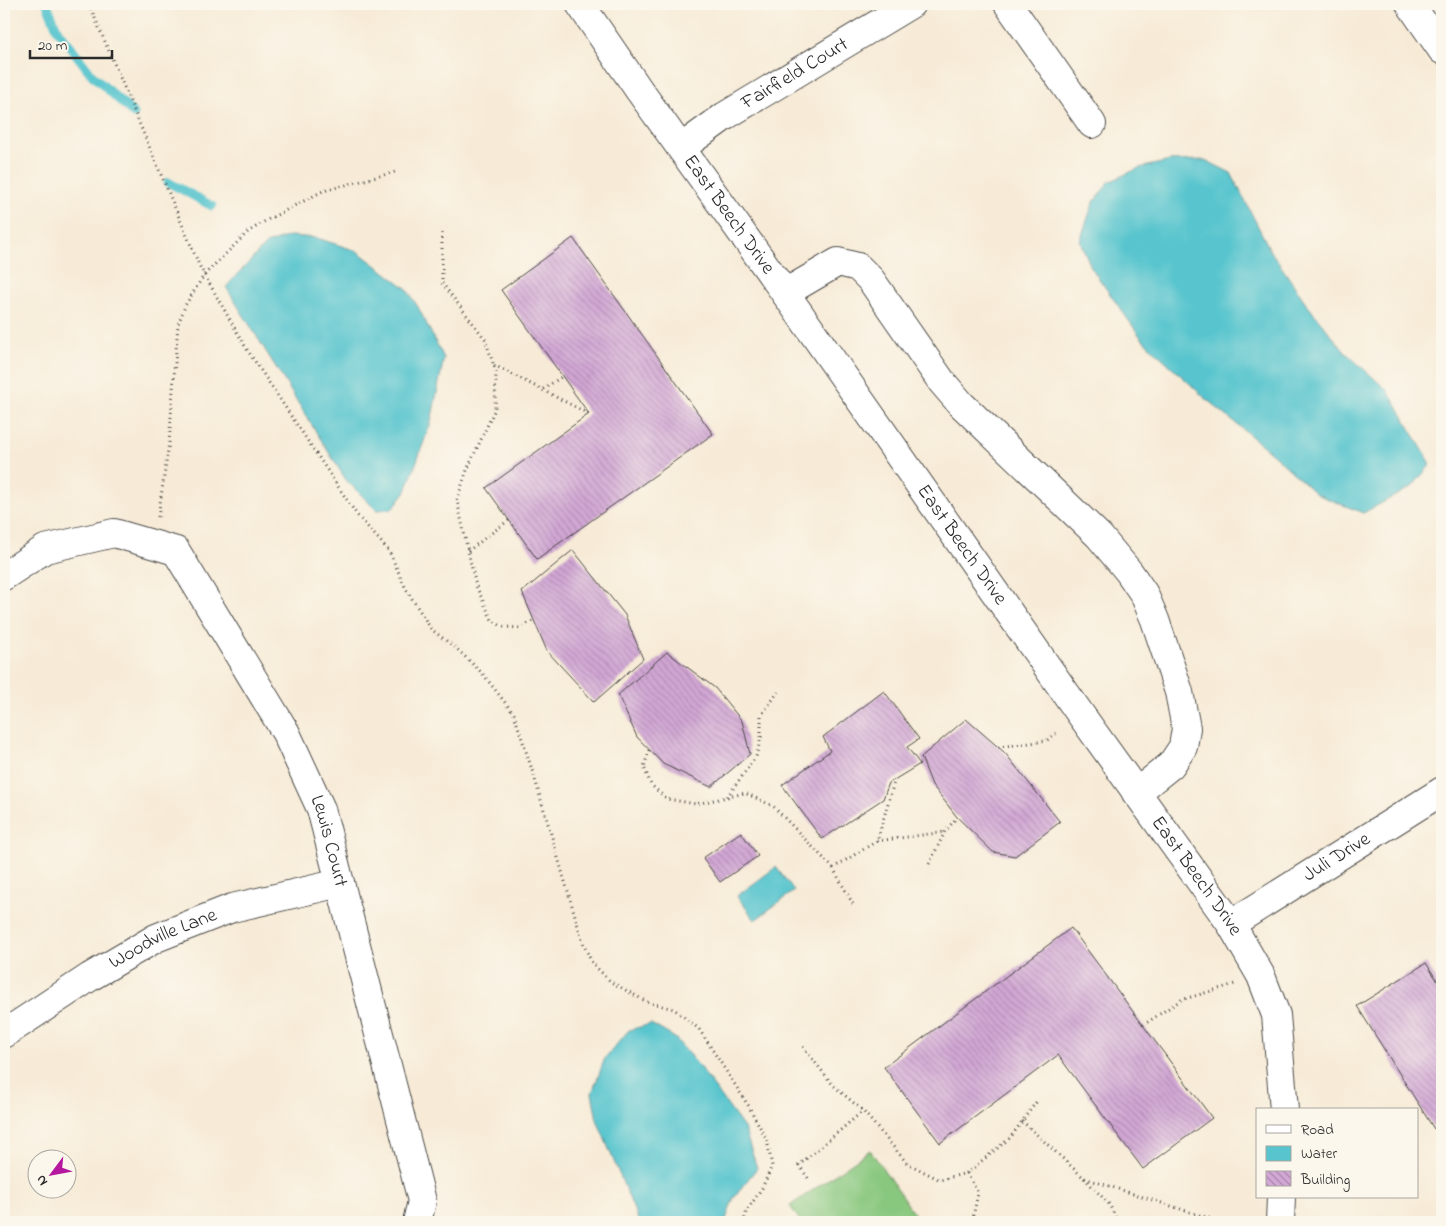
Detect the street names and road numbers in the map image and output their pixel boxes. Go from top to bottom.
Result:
street label: Fairfield Court [735,30,854,118]
street label: East Beech Drive [676,149,782,281]
street label: East Beech Drive [909,479,1014,611]
street label: Lewis Court [302,790,355,891]
street label: East Beech Drive [1144,810,1249,941]
street label: Juli Drive [1297,825,1376,890]
street label: Woodville Lane [104,901,221,977]

